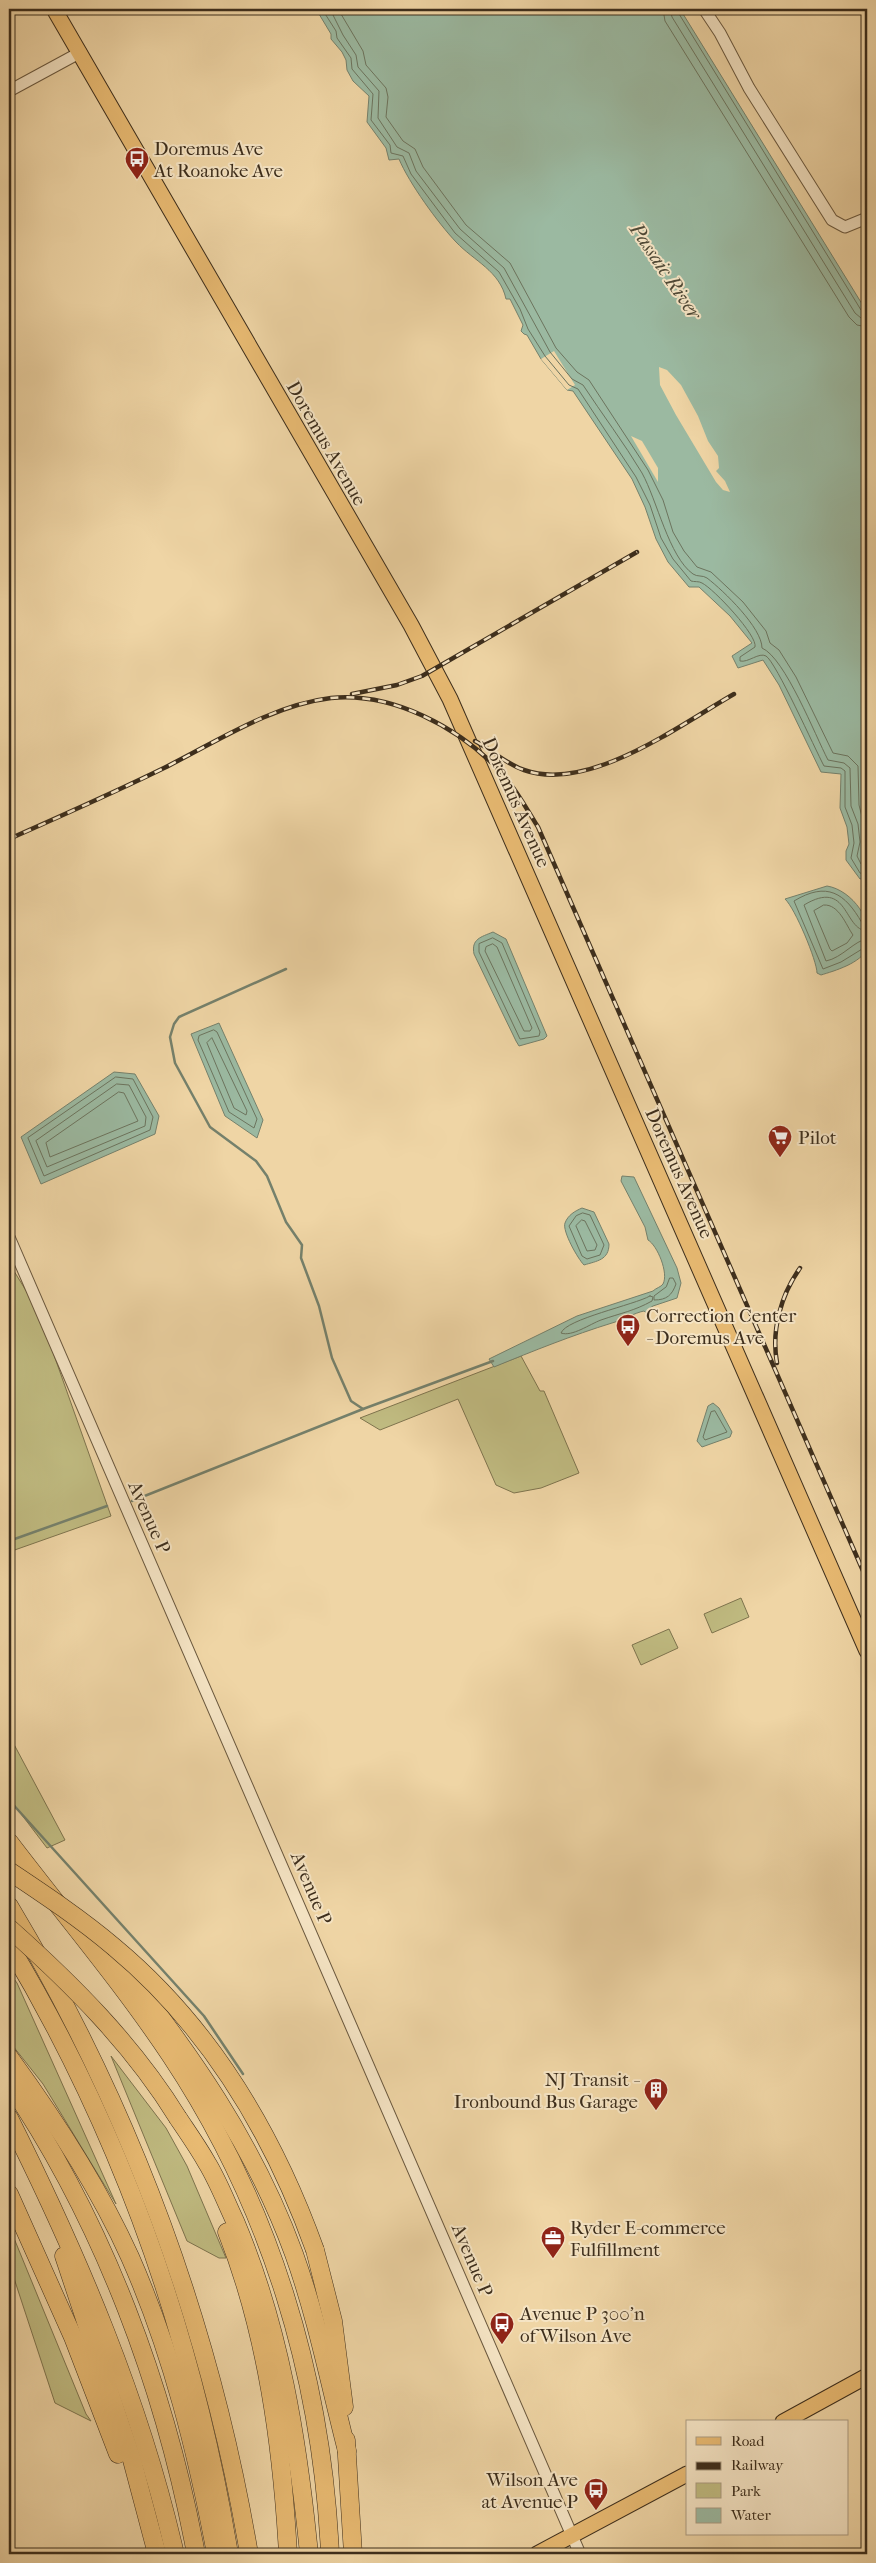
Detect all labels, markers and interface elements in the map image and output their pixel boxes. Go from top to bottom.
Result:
place label: Doremus Ave At Roanoke Ave [153,138,283,182]
bus stop icon: Doremus Ave At Roanoke Ave [124,146,150,180]
water label: Passaic River [624,218,707,326]
street label: Doremus Avenue [282,377,371,510]
street label: Doremus Avenue [478,734,555,871]
street label: Doremus Avenue [641,1105,718,1242]
supermarket icon: Pilot [767,1124,793,1158]
place label: Pilot [798,1127,837,1149]
place label: Correction Center - Doremus Ave [646,1305,797,1349]
bus stop icon: Correction Center - Doremus Ave [615,1313,641,1347]
street label: Avenue P [123,1477,175,1557]
street label: Avenue P [286,1848,336,1929]
place label: NJ Transit - Ironbound Bus Garage [454,2069,641,2113]
building icon: NJ Transit - Ironbound Bus Garage [643,2077,669,2111]
place label: Ryder E-commerce Fulfillment [570,2217,726,2261]
street label: Avenue P [447,2220,497,2301]
office icon: Ryder E-commerce Fulfillment [540,2225,566,2259]
place label: Avenue P 300'n of Wilson Ave [519,2303,645,2347]
bus stop icon: Avenue P 300'n of Wilson Ave [489,2311,515,2345]
legend [686,2420,848,2536]
text: Road [731,2432,765,2450]
text: Railway [731,2456,784,2474]
place label: Wilson Ave at Avenue P [482,2469,579,2513]
bus stop icon: Wilson Ave at Avenue P [583,2477,609,2511]
text: Park [731,2482,761,2500]
text: Water [730,2506,771,2524]

